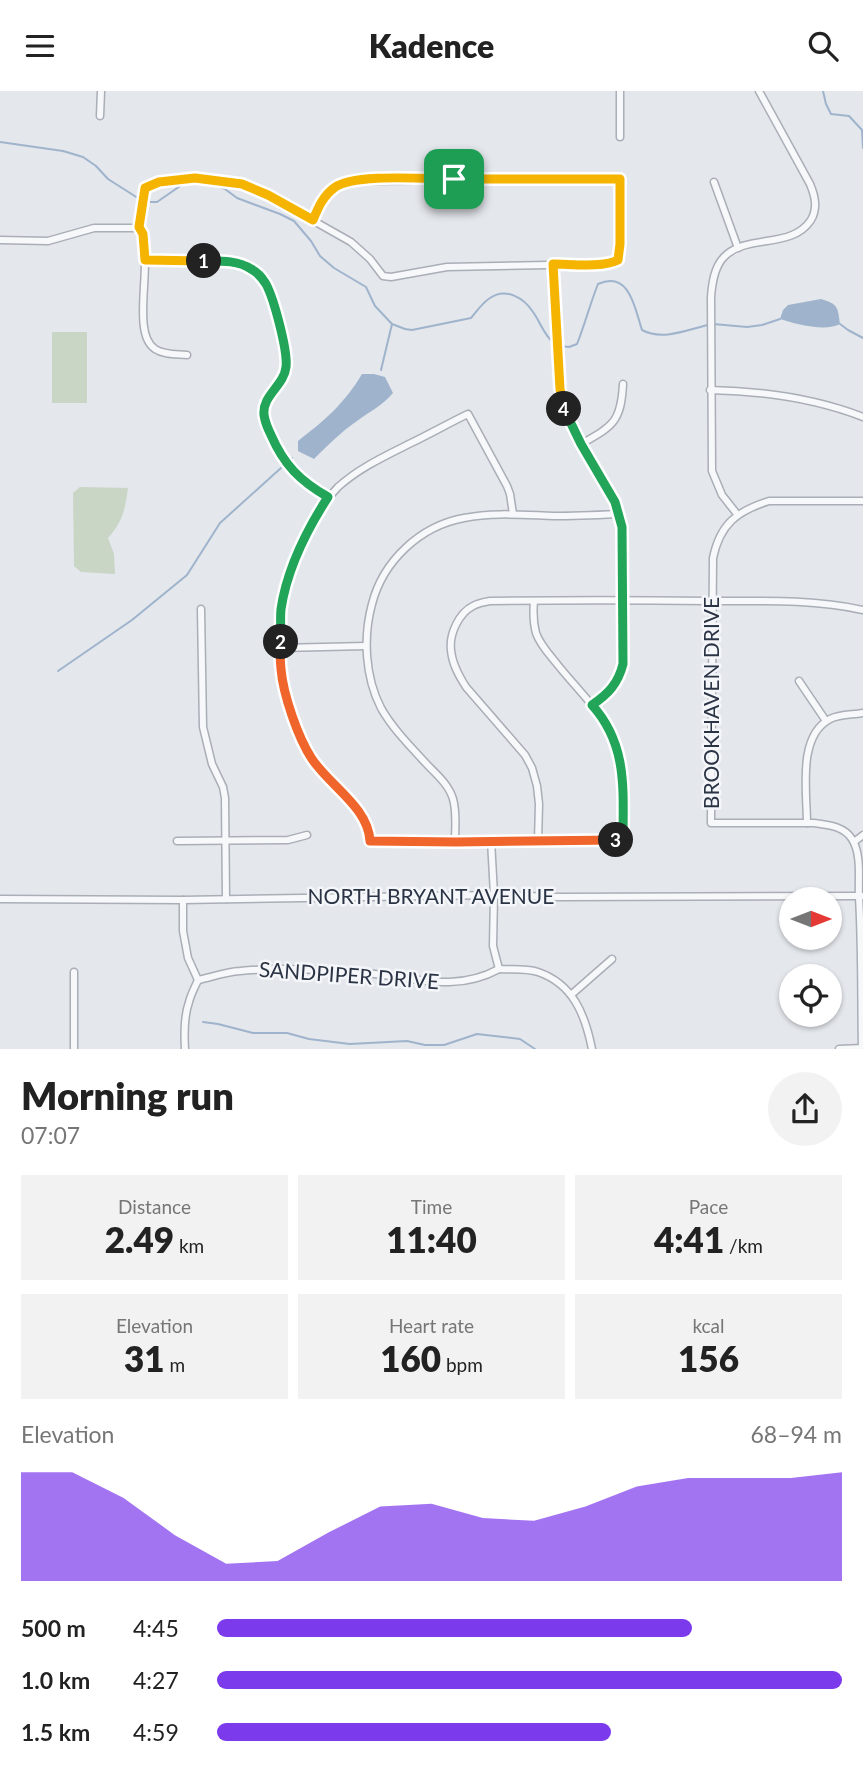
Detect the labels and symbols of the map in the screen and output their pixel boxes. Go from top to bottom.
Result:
pin [424,149,484,209]
pin: 1 [186,243,222,279]
pin: 4 [546,391,582,427]
street label: BROOKHAVEN DRIVE [698,597,723,809]
pin: 2 [264,625,298,659]
pin: 3 [598,823,634,857]
street label: NORTH BRYANT AVENUE [308,883,554,908]
north arrow [779,887,842,950]
street label: SANDPIPER DRIVE [258,956,440,993]

